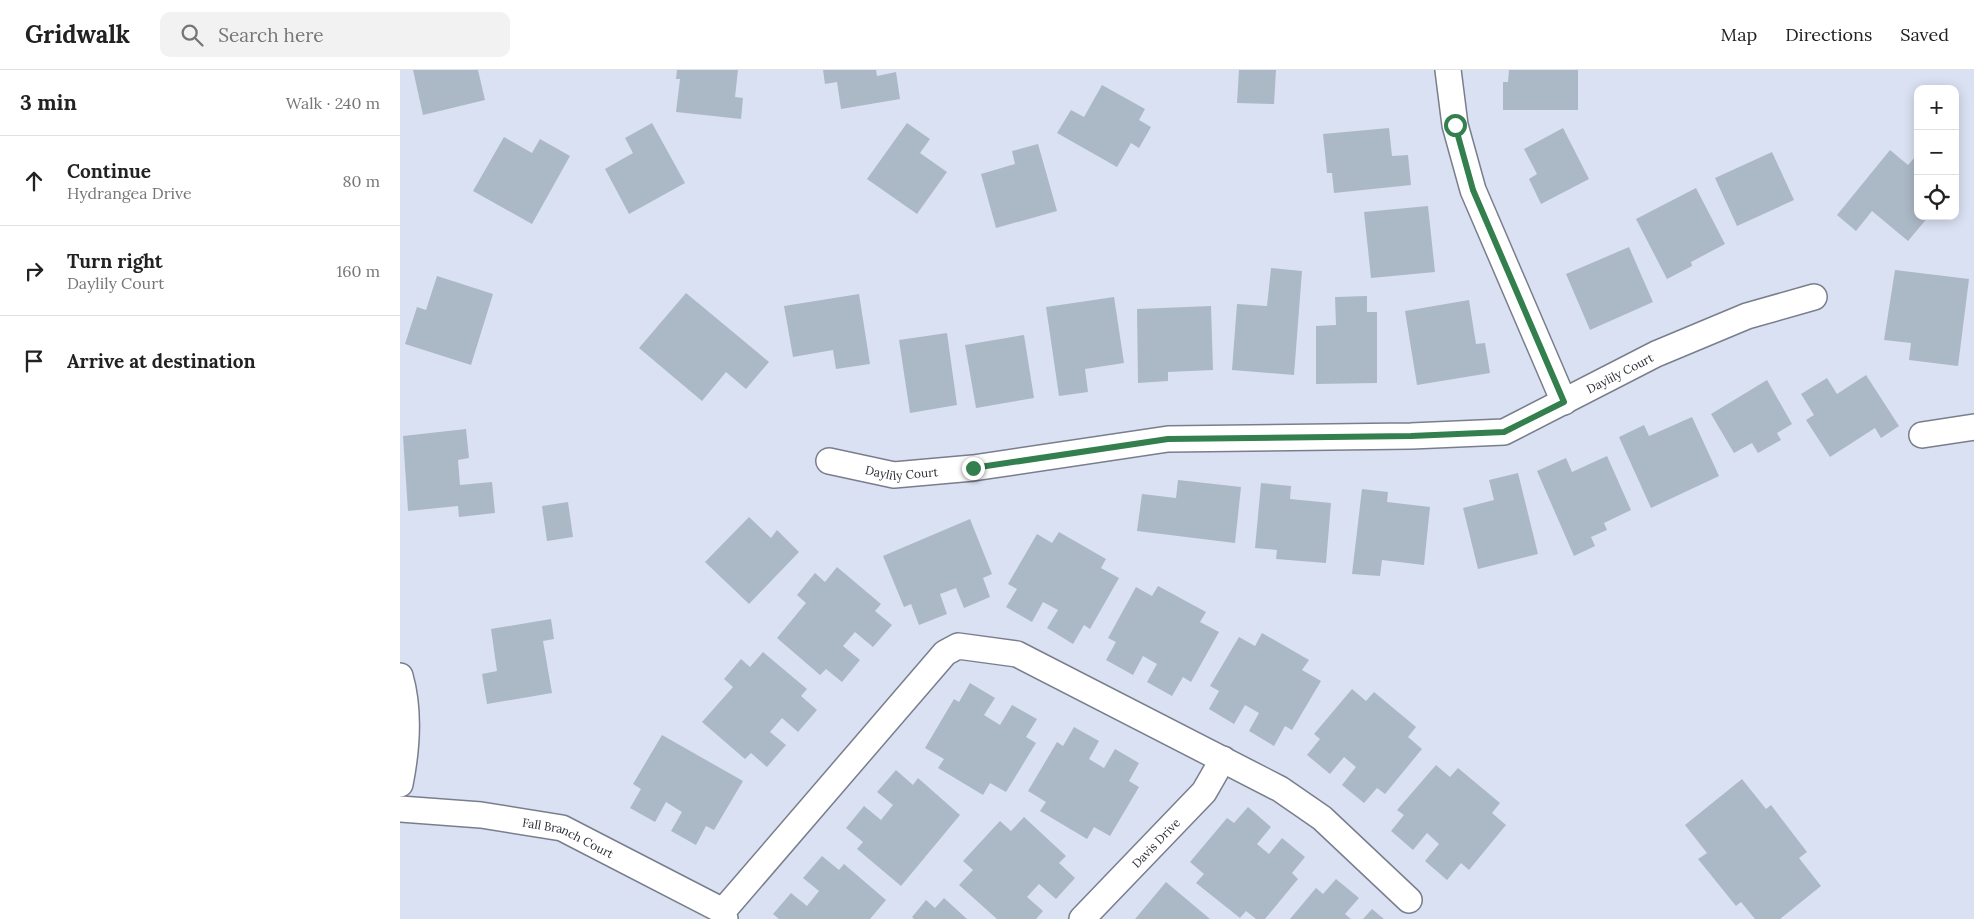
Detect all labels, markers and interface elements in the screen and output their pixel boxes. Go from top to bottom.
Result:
search box [160,12,510,57]
text: Gridwalk [25,19,130,50]
icon: search [178,21,206,49]
text: Search here [218,23,324,47]
text: Map [1721,23,1757,46]
text: Directions [1785,23,1872,46]
text: Saved [1900,23,1949,46]
map controls [1914,85,1959,220]
button: + [1914,85,1959,130]
text: 3 min [20,89,77,116]
text: Walk · 240 m [286,93,380,113]
route start [1444,114,1467,137]
button: − [1914,130,1959,175]
text: Continue [67,159,151,183]
icon: ahead [20,167,48,195]
text: 80 m [343,171,380,191]
button: locate [1914,175,1959,220]
text: Hydrangea Drive [67,183,192,203]
text: Turn right [67,249,163,273]
icon: right [20,257,48,285]
text: 160 m [336,261,380,281]
text: Daylily Court [67,273,164,293]
icon: arrive [20,347,48,375]
text: Arrive at destination [67,349,256,373]
street label: Daylily Court [1584,349,1656,396]
route end [962,457,985,480]
street label: Daylily Court [864,462,939,483]
street label: Fall Branch Court [521,814,617,861]
street label: Davis Drive [1128,814,1183,871]

